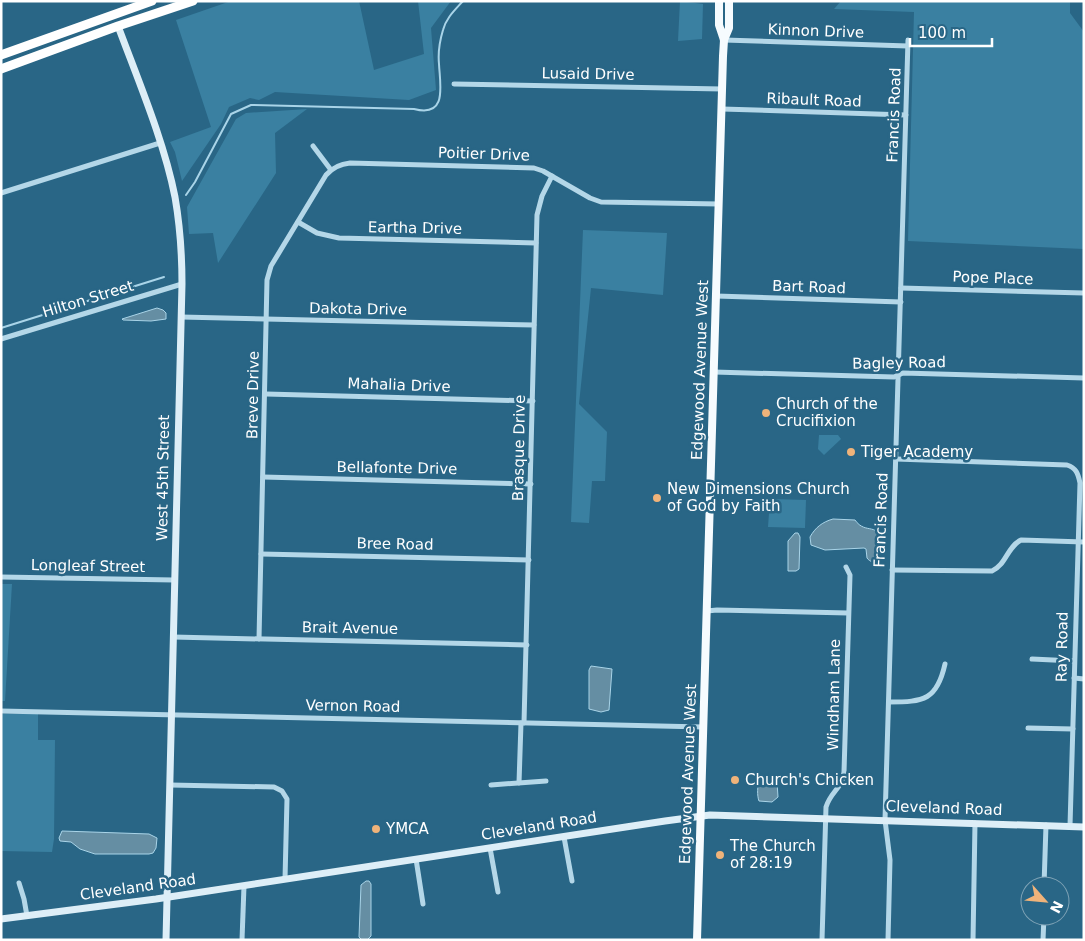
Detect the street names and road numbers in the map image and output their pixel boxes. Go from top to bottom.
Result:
street label: Kinnon Drive [767,20,865,42]
street label: Lusaid Drive [541,64,635,84]
street label: Francis Road [883,67,905,163]
street label: Ribault Road [766,89,862,111]
street label: Poitier Drive [438,143,530,165]
street label: Eartha Drive [368,218,462,238]
street label: Pope Place [952,268,1034,288]
street label: Hilton Street [40,277,136,321]
street label: Bart Road [772,277,846,297]
street label: Edgewood Avenue West [688,280,712,460]
street label: Dakota Drive [309,299,407,319]
street label: Breve Drive [243,351,263,439]
street label: Bagley Road [852,353,946,373]
street label: Mahalia Drive [347,374,451,396]
street label: Brasque Drive [509,395,529,501]
street label: West 45th Street [153,415,173,541]
street label: Bellafonte Drive [336,458,458,478]
street label: Francis Road [870,472,892,568]
street label: Bree Road [356,534,434,554]
street label: Longleaf Street [31,556,146,576]
street label: Ray Road [1052,612,1072,682]
street label: Brait Avenue [302,618,398,638]
street label: Windham Lane [824,639,844,751]
street label: Edgewood Avenue West [676,684,700,864]
street label: Vernon Road [305,696,401,716]
street label: Cleveland Road [885,797,1003,819]
street label: Cleveland Road [480,808,598,844]
street label: Cleveland Road [79,870,197,904]

